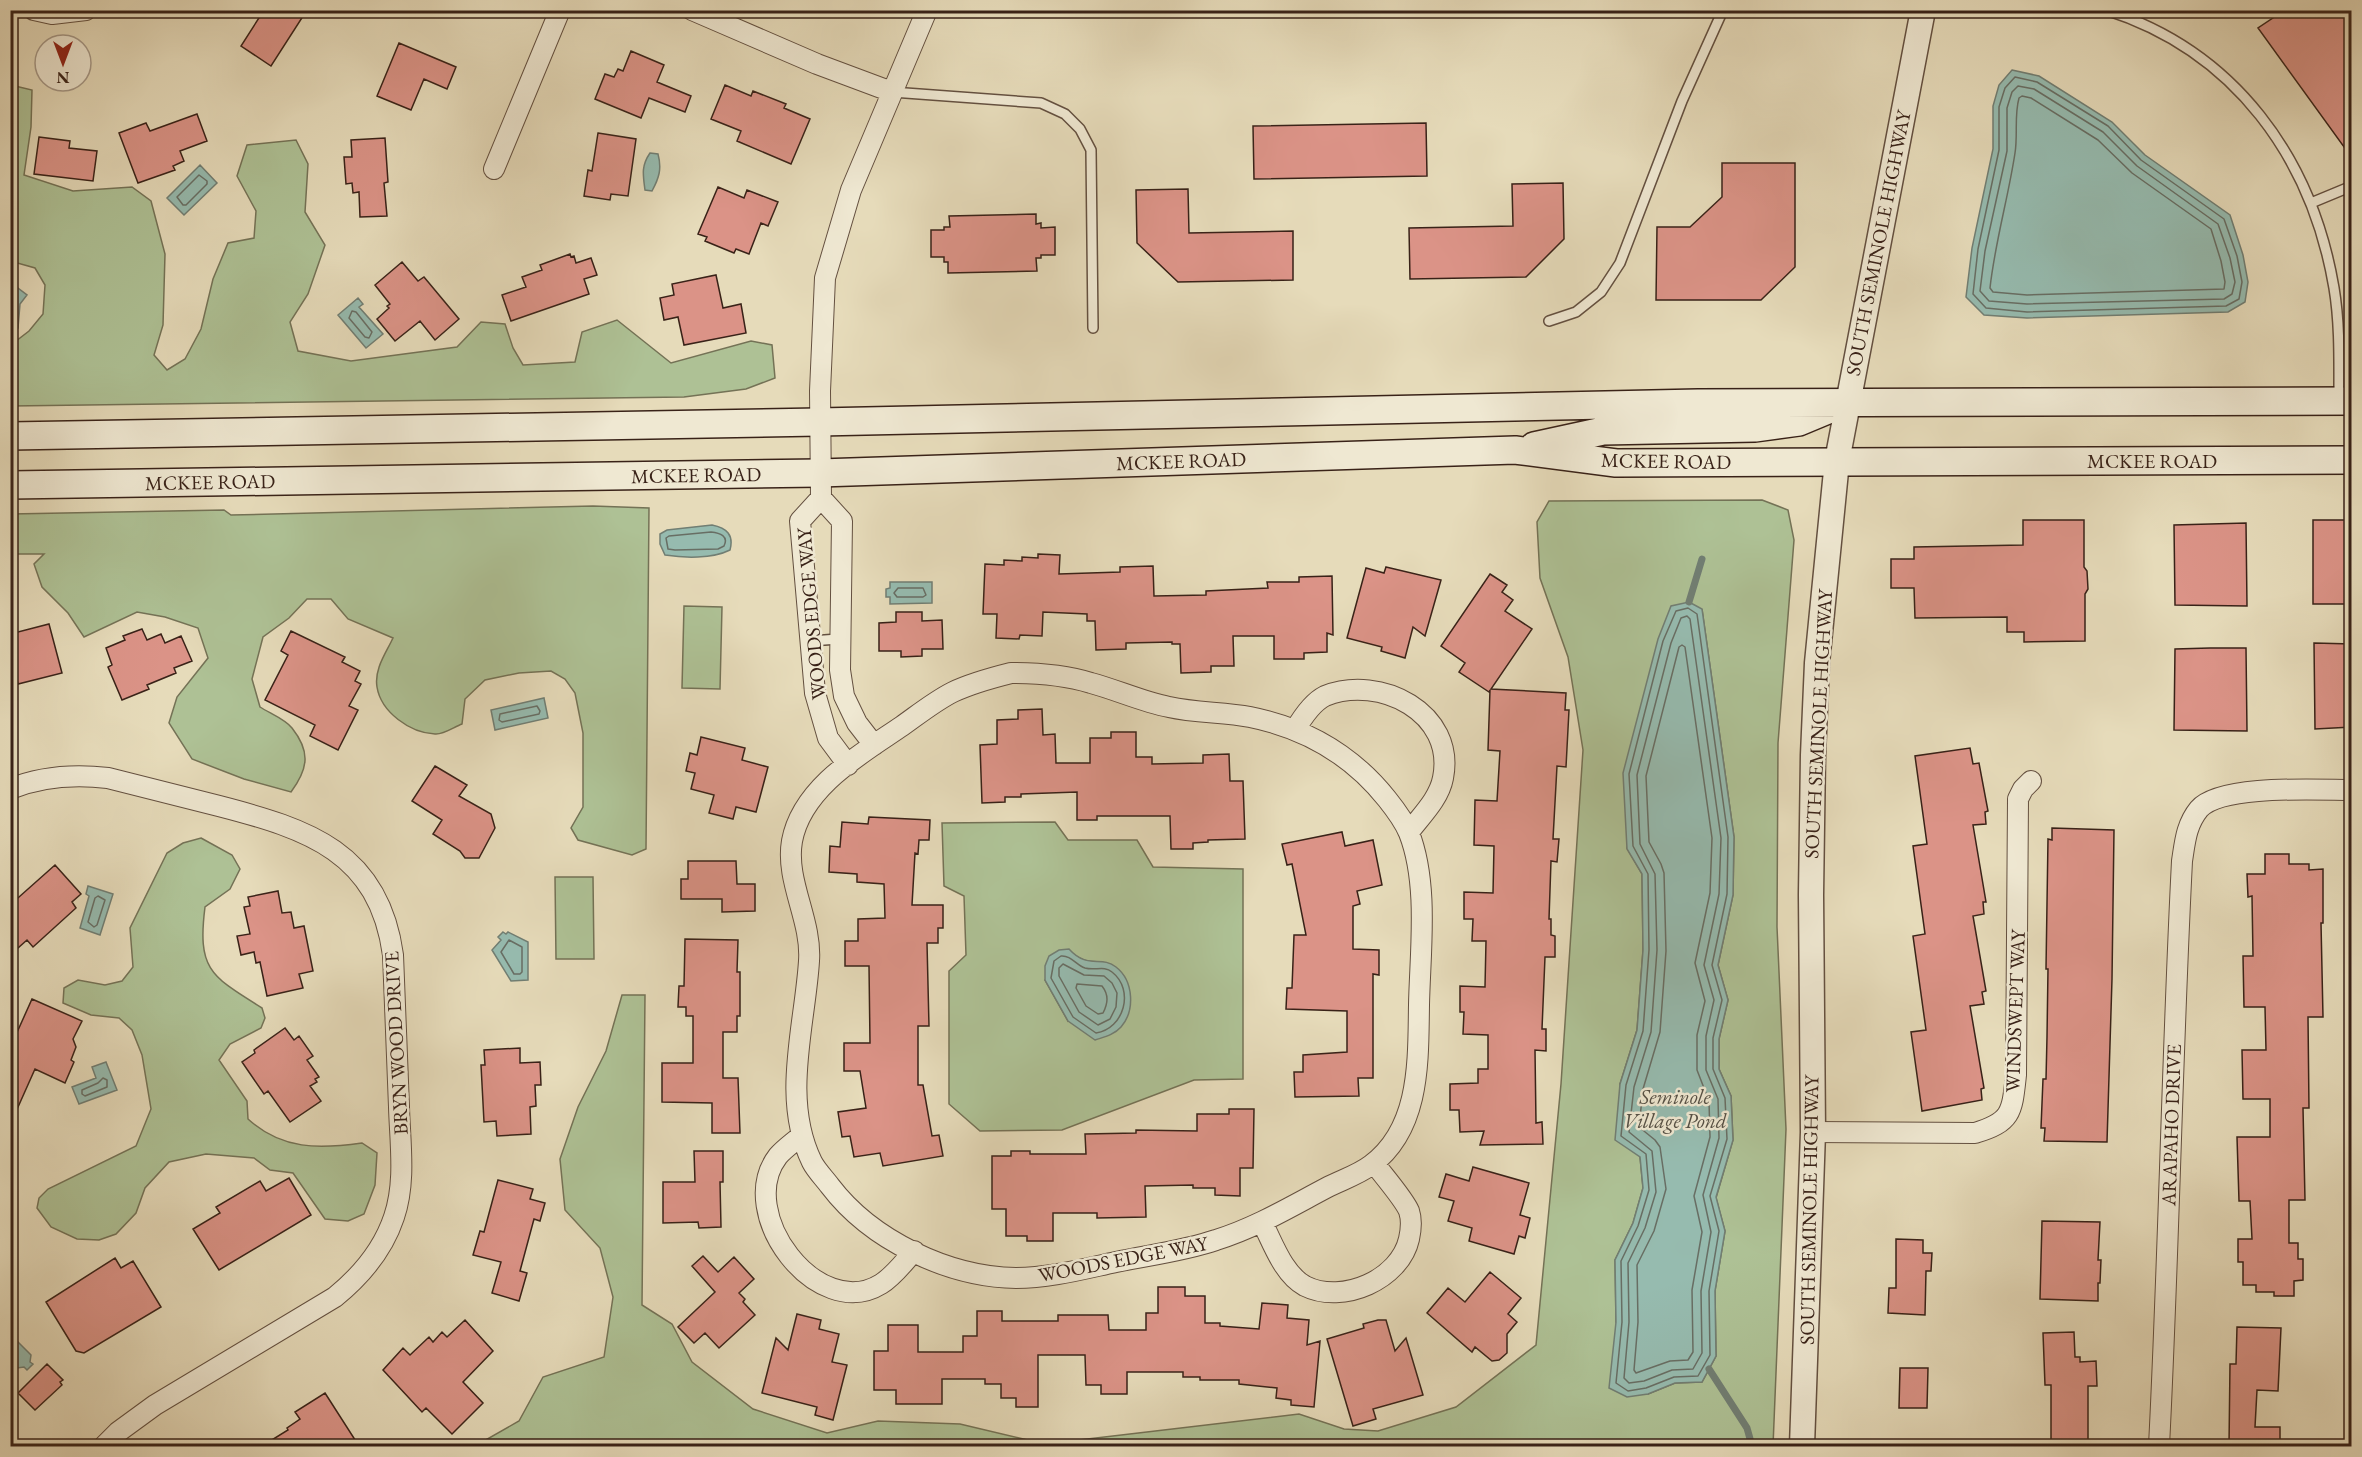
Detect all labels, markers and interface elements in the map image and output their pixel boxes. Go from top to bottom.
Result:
north arrow [33,33,93,93]
text: N [56,67,69,88]
street label: SOUTH SEMINOLE HIGHWAY [1840,107,1917,378]
street label: MCKEE ROAD [1115,446,1247,476]
street label: MCKEE ROAD [1601,447,1731,475]
street label: MCKEE ROAD [2087,448,2217,474]
street label: MCKEE ROAD [631,461,761,489]
street label: MCKEE ROAD [145,468,275,496]
street label: WOODS EDGE WAY [790,526,831,701]
street label: SOUTH SEMINOLE HIGHWAY [1798,587,1838,859]
street label: WINDSWEPT WAY [1999,928,2031,1093]
street label: BRYN WOOD DRIVE [378,951,414,1135]
street label: ARAPAHO DRIVE [2155,1044,2187,1207]
street label: SOUTH SEMINOLE HIGHWAY [1794,1073,1824,1345]
water label: Seminole Village Pond [1623,1083,1727,1134]
street label: WOODS EDGE WAY [1036,1230,1211,1288]

